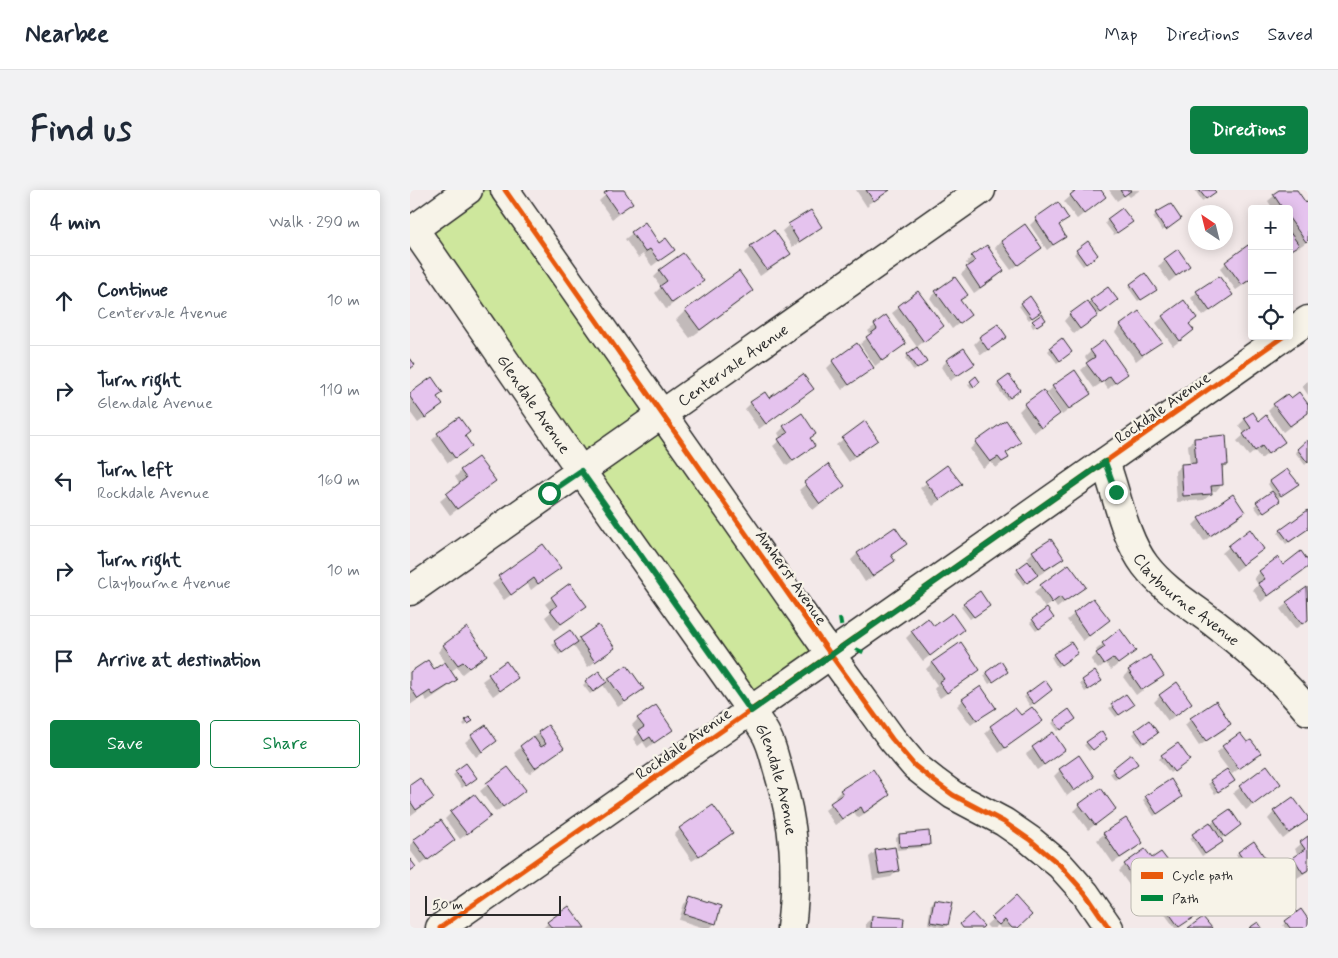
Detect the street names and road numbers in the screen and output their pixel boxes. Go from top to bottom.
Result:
street label: Centervale Avenue [674,320,793,412]
street label: Glendale Avenue [492,351,575,458]
street label: Rockdale Avenue [1111,367,1215,449]
street label: Amherst Avenue [750,526,831,630]
street label: Claybourne Avenue [1128,549,1244,651]
street label: Rockdale Avenue [632,703,736,785]
street label: Glendale Avenue [750,719,801,837]

